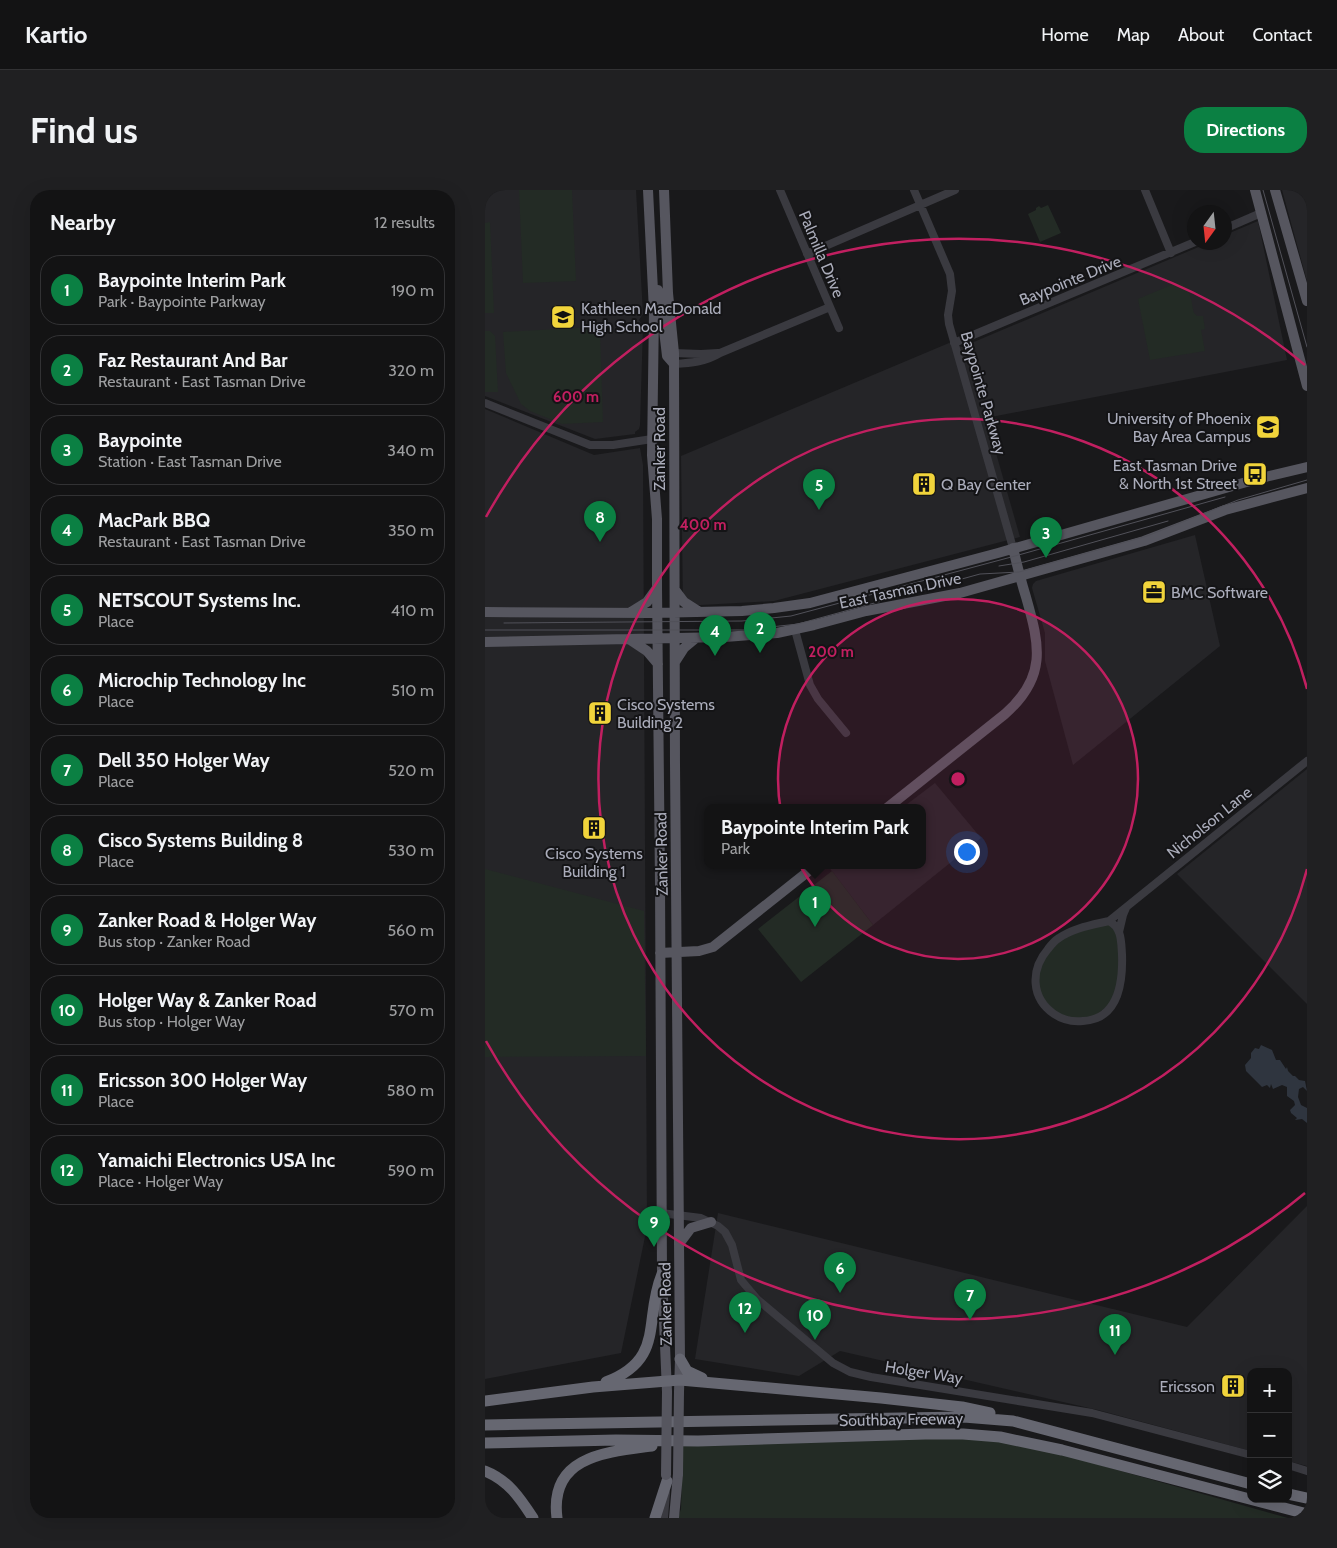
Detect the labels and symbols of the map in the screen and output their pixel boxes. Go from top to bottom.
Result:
north arrow [1187,205,1232,250]
street label: Palmilla Drive [795,208,848,300]
street label: Baypointe Drive [1017,251,1124,309]
place label: Kathleen MacDonald High School [581,299,722,336]
school or university icon: Kathleen MacDonald High School [550,304,576,330]
street label: Baypointe Parkway [957,329,1010,457]
text: 600 m [553,388,599,406]
street label: Zanker Road [650,407,669,491]
place label: University of Phoenix Bay Area Campus [1107,409,1251,446]
school or university icon: University of Phoenix Bay Area Campus [1255,414,1281,440]
place label: East Tasman Drive & North 1st Street [1113,456,1238,493]
bus stop icon: East Tasman Drive & North 1st Street [1242,461,1268,487]
pin: 5 [803,469,835,510]
building icon: Q Bay Center [911,471,937,497]
place label: Q Bay Center [941,475,1032,494]
pin: 8 [584,501,616,542]
text: 400 m [680,516,726,534]
pin: 3 [1030,517,1062,558]
street label: East Tasman Drive [837,568,963,613]
office icon: BMC Software [1141,579,1167,605]
place label: BMC Software [1171,583,1268,602]
pin: 2 [744,612,776,653]
pin: 4 [699,615,731,656]
text: 200 m [808,643,854,661]
place label: Cisco Systems Building 2 [617,695,715,732]
building icon: Cisco Systems Building 2 [587,700,613,726]
centre of rings [949,770,967,788]
street label: Nicholson Lane [1163,782,1256,862]
street label: Zanker Road [651,812,672,896]
building icon: Cisco Systems Building 1 [581,815,607,841]
your location [954,839,980,865]
place label: Cisco Systems Building 1 [545,844,643,881]
pin: 1 [799,886,831,927]
pin: 9 [638,1206,670,1247]
pin: 6 [824,1252,856,1293]
street label: Zanker Road [655,1262,676,1346]
pin: 7 [954,1279,986,1320]
pin: 12 [729,1292,761,1333]
pin: 10 [799,1299,831,1340]
pin: 11 [1099,1314,1131,1355]
street label: Holger Way [884,1357,964,1388]
building icon: Ericsson [1220,1373,1246,1399]
place label: Ericsson [1160,1377,1215,1396]
street label: Southbay Freeway [839,1409,963,1430]

